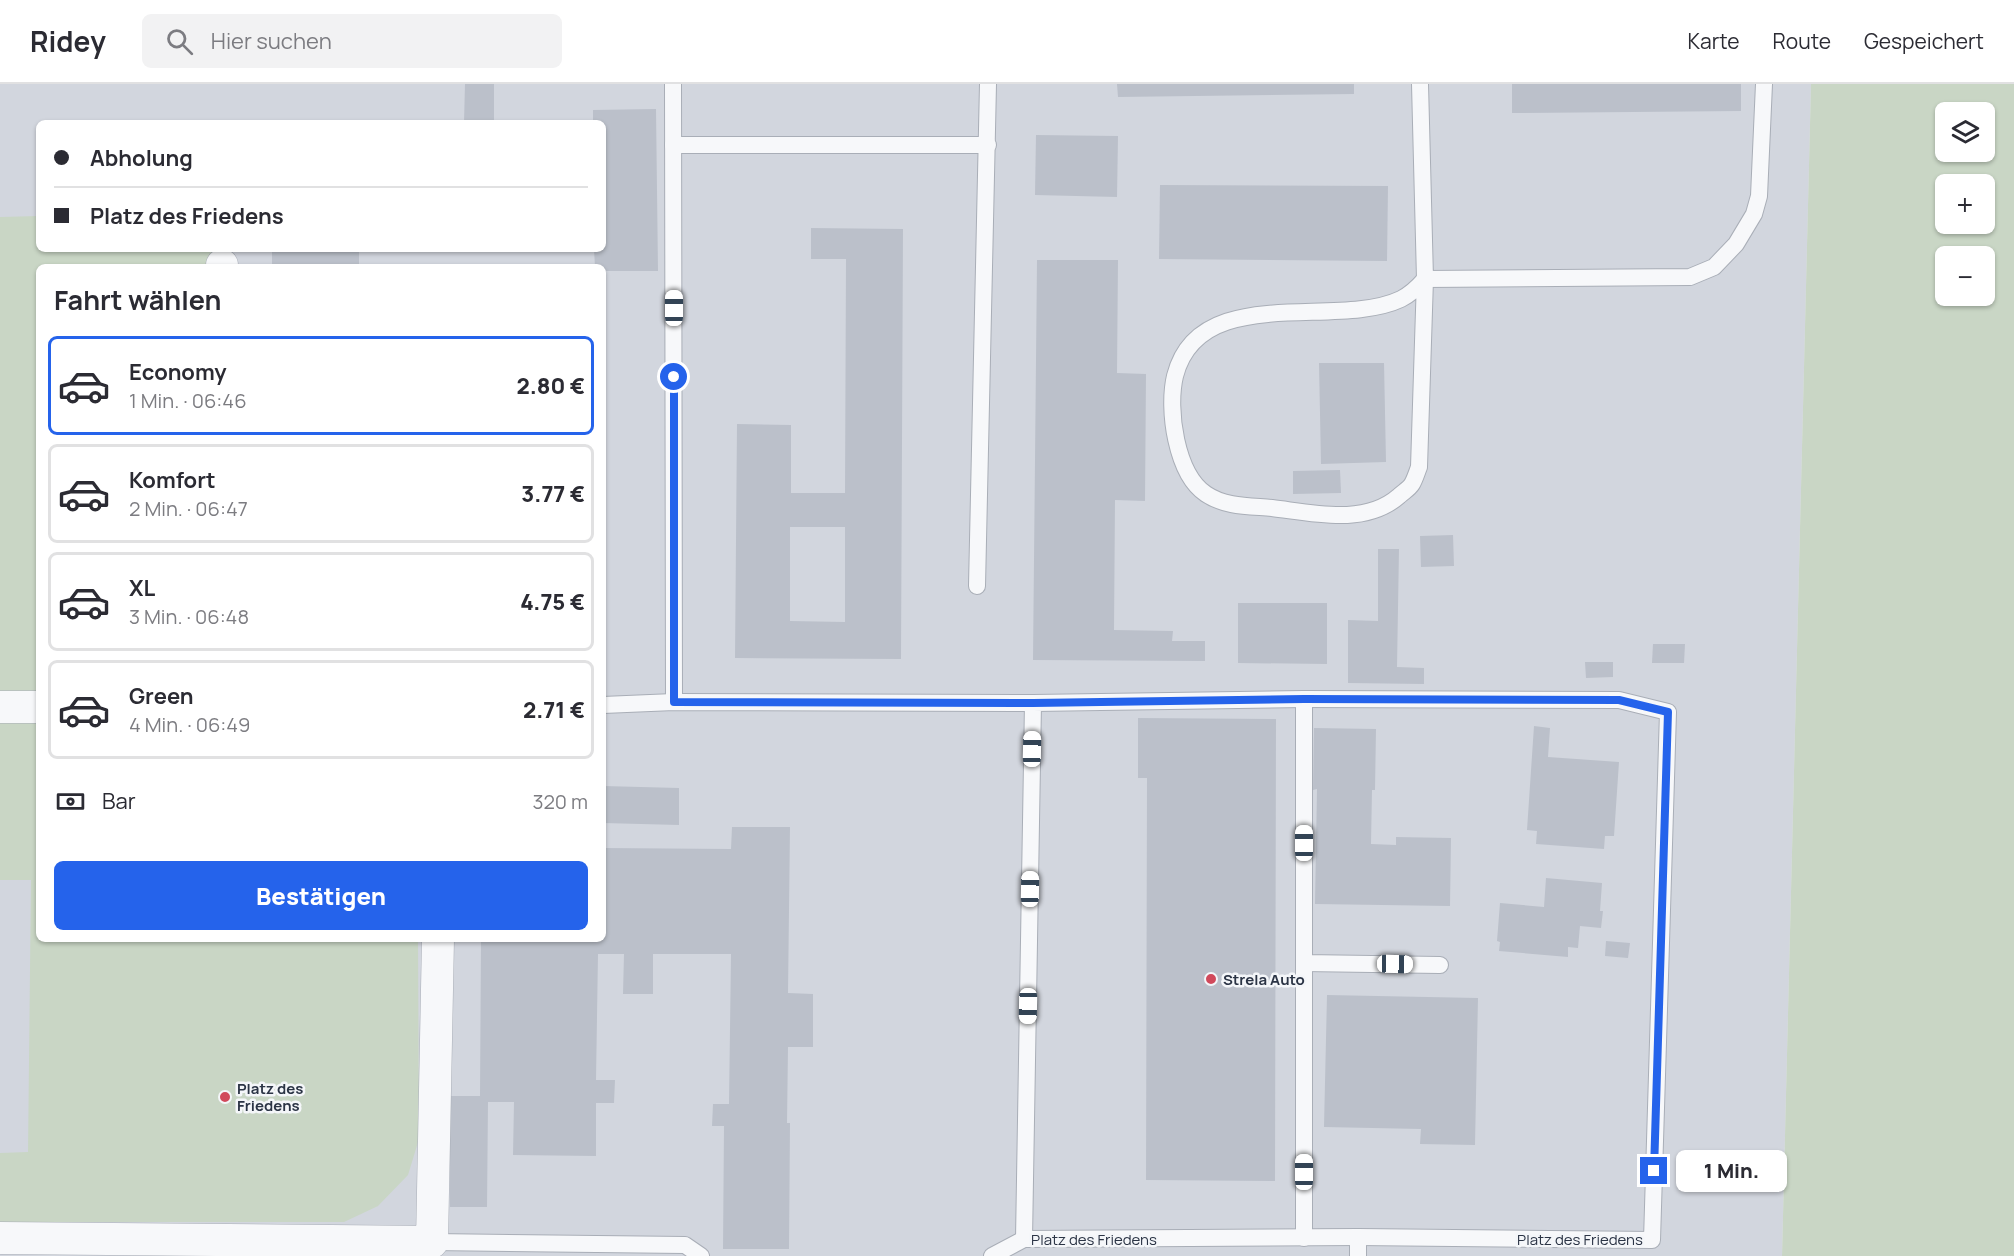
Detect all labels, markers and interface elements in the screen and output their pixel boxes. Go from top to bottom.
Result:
search box [142,14,562,68]
text: Ridey [30,22,106,60]
icon: search [163,25,196,58]
text: Hier suchen [211,26,332,56]
text: Karte [1688,27,1740,55]
text: Route [1773,27,1831,55]
text: Gespeichert [1864,27,1984,55]
map controls [1935,102,1995,306]
button: layers [1935,102,1995,162]
text: Abholung [90,143,193,173]
button: + [1935,174,1995,234]
text: Platz des Friedens [90,201,284,231]
button: − [1935,246,1995,306]
text: Fahrt wählen [54,281,222,318]
car [665,290,683,326]
text: Economy [129,357,227,387]
icon: car [57,359,111,413]
route start [660,363,687,390]
text: 2.80 € [516,371,585,401]
text: 1 Min. · 06:46 [129,387,247,414]
text: Komfort [129,465,216,495]
icon: car [57,467,111,521]
text: 3.77 € [521,479,585,509]
text: 2 Min. · 06:47 [129,495,248,522]
text: XL [129,573,155,603]
icon: car [57,575,111,629]
text: 4.75 € [520,587,585,617]
text: 3 Min. · 06:48 [129,603,249,630]
text: Green [129,681,194,711]
icon: car [57,683,111,737]
text: 2.71 € [523,695,585,725]
text: 4 Min. · 06:49 [129,711,250,738]
car [1023,731,1041,767]
icon: cash [54,785,87,818]
text: Bar [102,786,136,816]
text: 320 m [532,788,588,815]
car [1295,825,1313,861]
button: Bestätigen [54,861,588,930]
car [1021,871,1039,907]
car [1377,955,1413,973]
place label: Strela Auto [1223,969,1305,990]
marker: Strela Auto [1204,972,1218,986]
car [1019,988,1037,1024]
place label: Platz des Friedens [237,1078,303,1116]
marker: Platz des Friedens [218,1090,232,1104]
callout: 1 Min. [1675,1150,1786,1192]
car [1295,1154,1313,1190]
route end [1640,1157,1667,1184]
text: 1 Min. [1704,1157,1759,1184]
street label: Platz des Friedens [1031,1229,1157,1250]
street label: Platz des Friedens [1517,1229,1643,1250]

